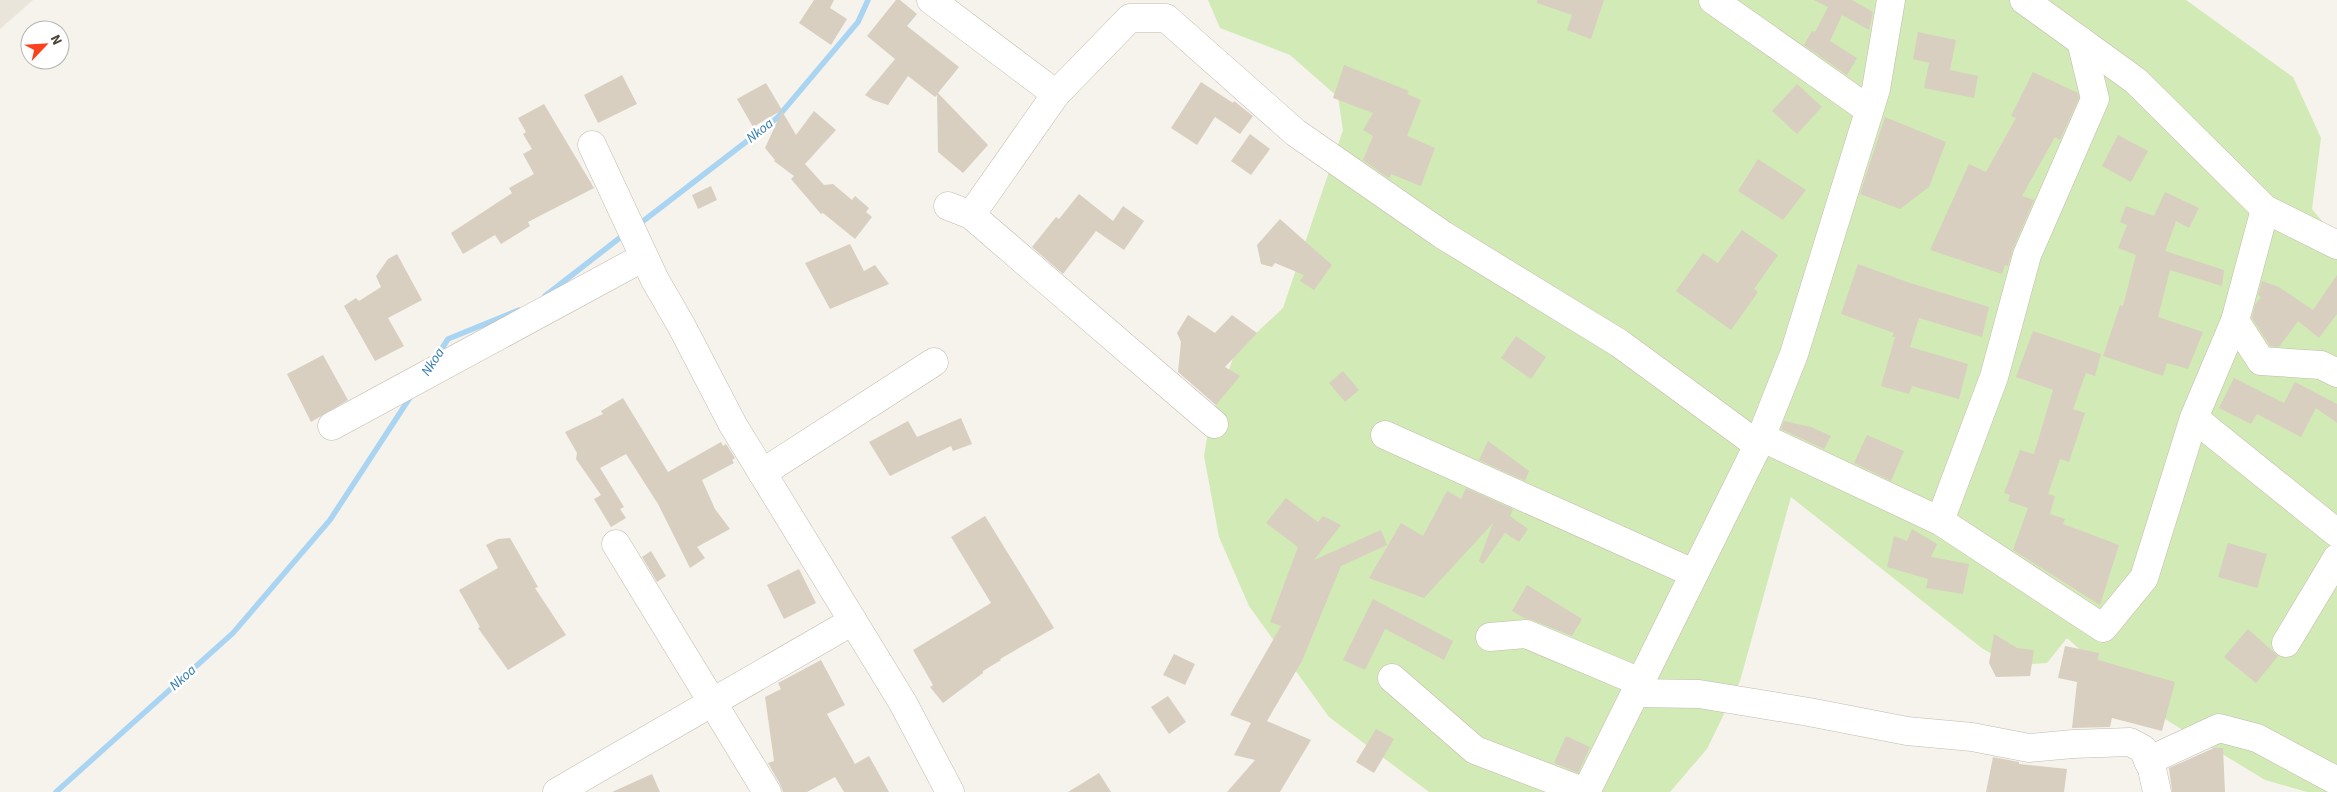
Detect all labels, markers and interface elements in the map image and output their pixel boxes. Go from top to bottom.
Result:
north arrow [20,20,70,70]
text: N [45,31,67,48]
water label: Nkoa [742,114,778,148]
water label: Nkoa [416,344,450,380]
water label: Nkoa [165,660,201,695]

